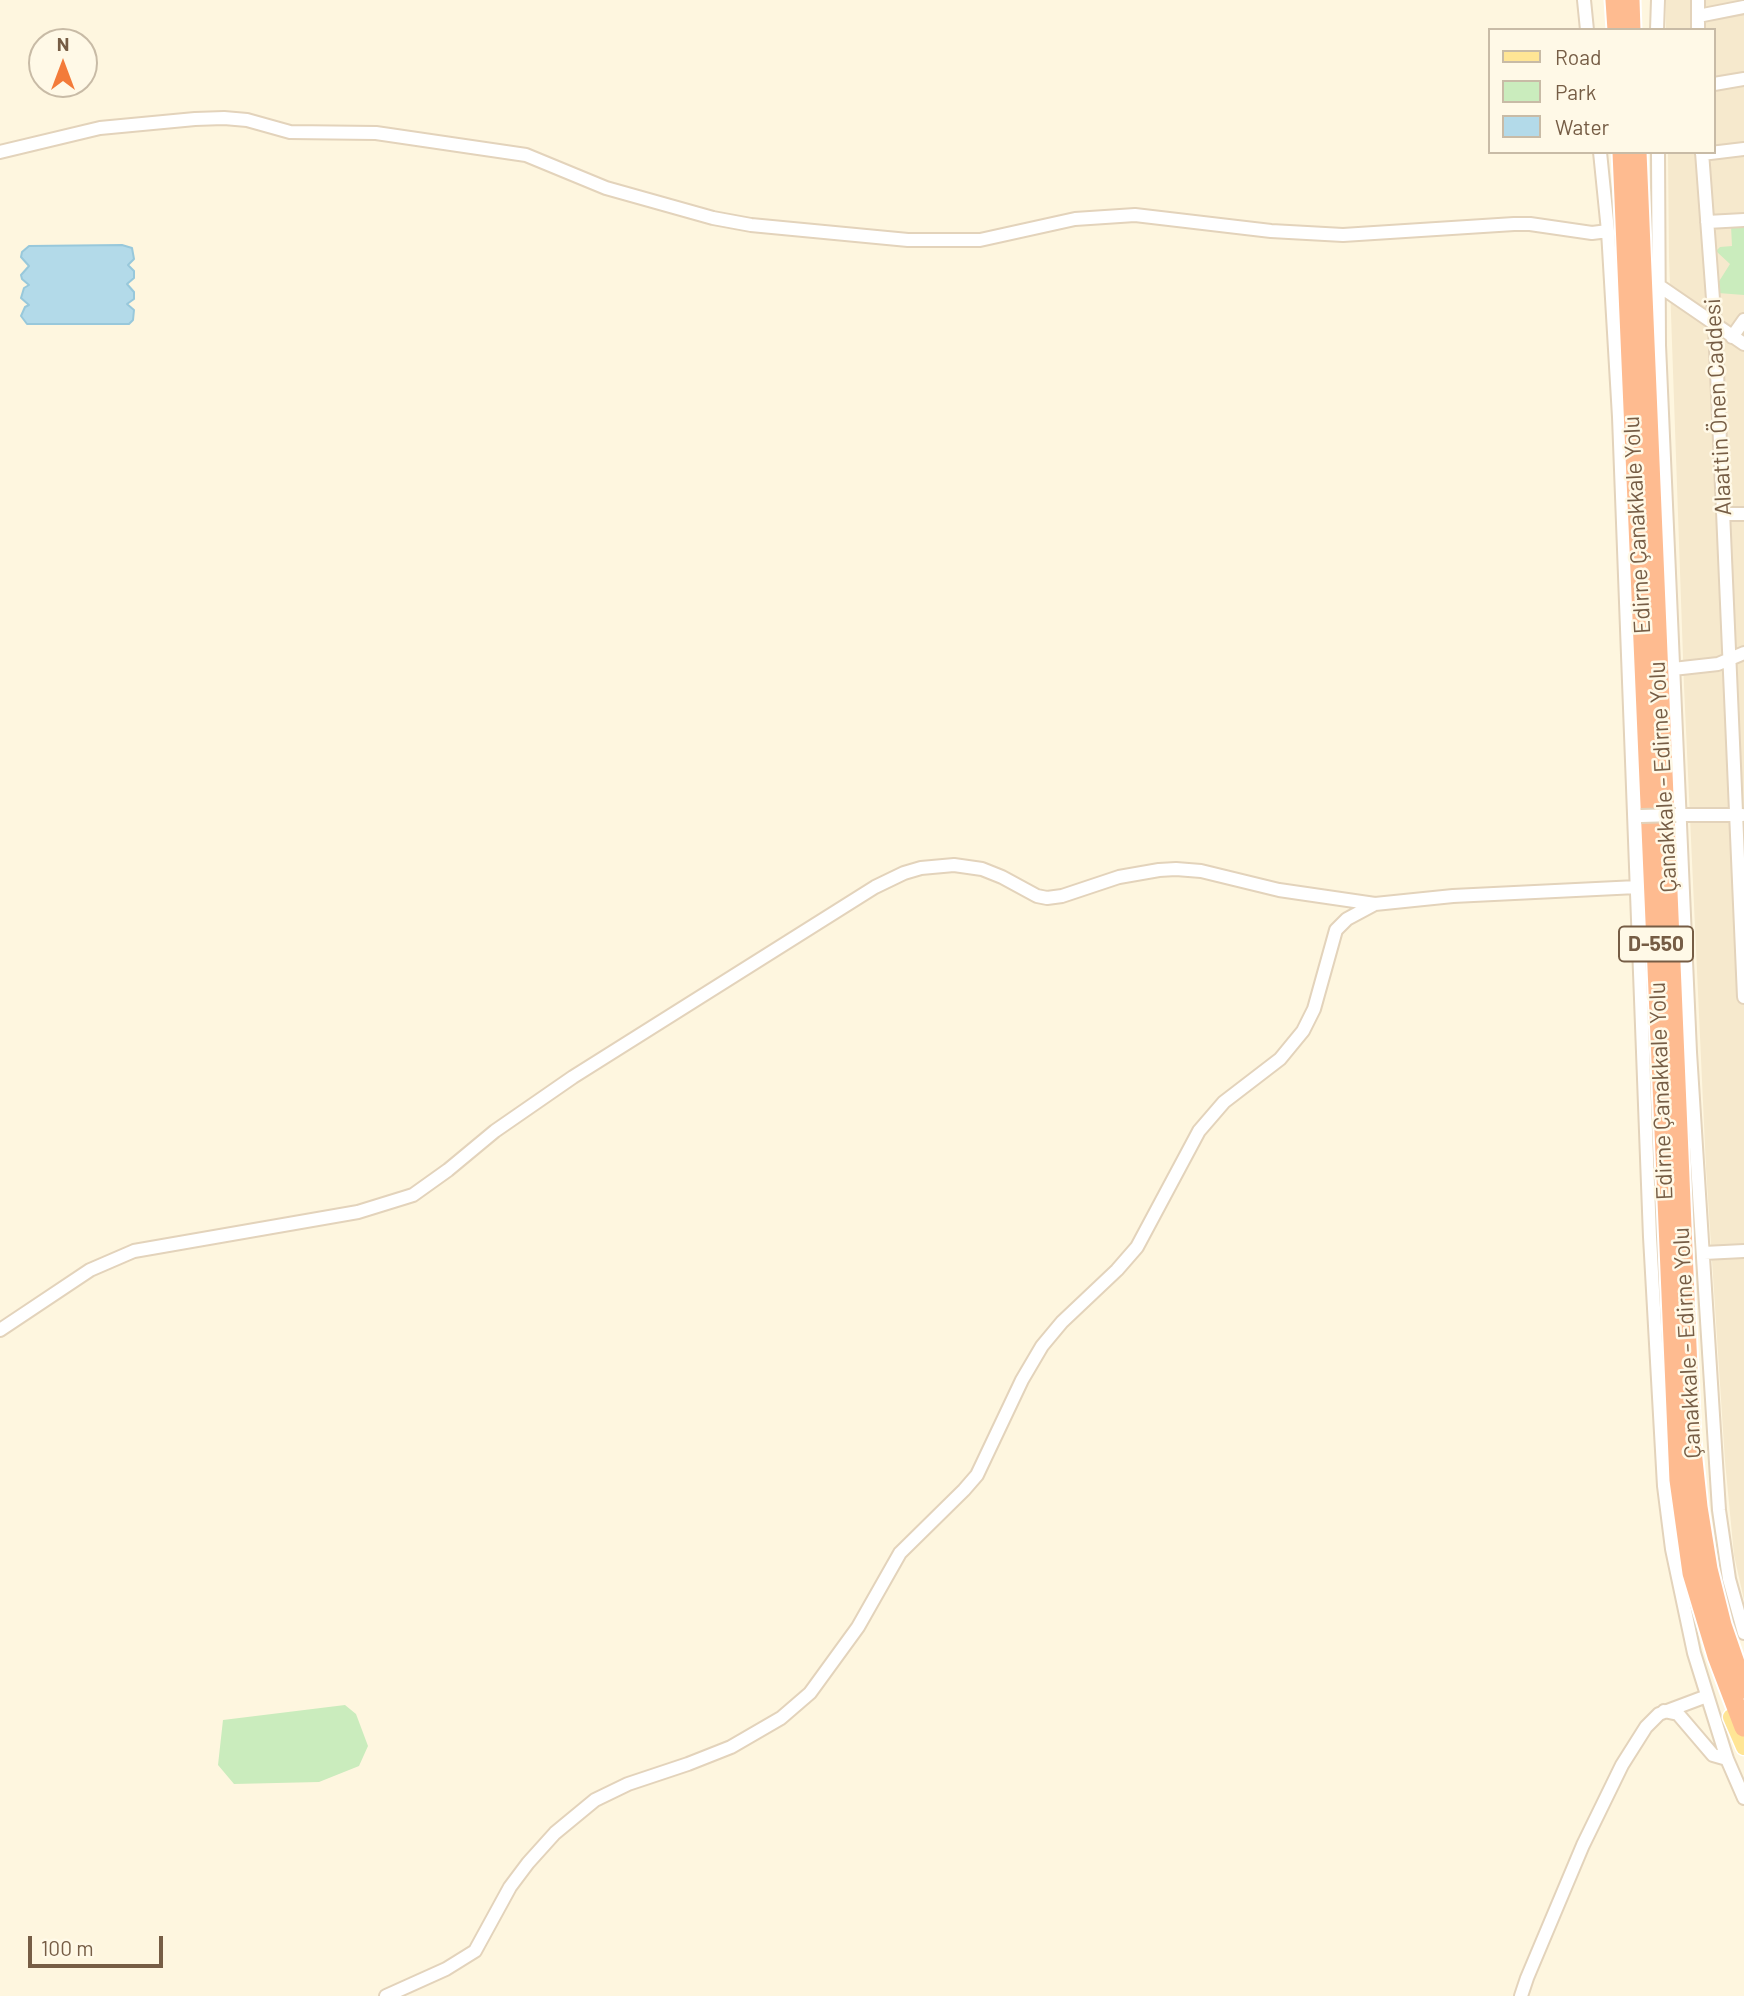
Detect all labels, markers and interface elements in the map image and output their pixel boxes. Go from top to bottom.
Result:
north arrow [28,28,98,98]
legend [1488,28,1716,154]
text: N [57,32,69,55]
text: Road [1555,44,1601,69]
text: Park [1555,79,1596,104]
text: Water [1555,114,1609,139]
street label: Alaattin Önen Caddesi [1699,298,1737,516]
street label: Edirne Çanakkale Yolu [1618,415,1656,635]
street label: Çanakkale - Edirne Yolu [1643,661,1683,893]
road number: D-550 [1619,926,1693,962]
street label: Edirne Çanakkale Yolu [1643,982,1679,1200]
street label: Çanakkale - Edirne Yolu [1667,1227,1707,1459]
scale bar [32,1923,166,1967]
text: 100 m [41,1935,94,1960]

